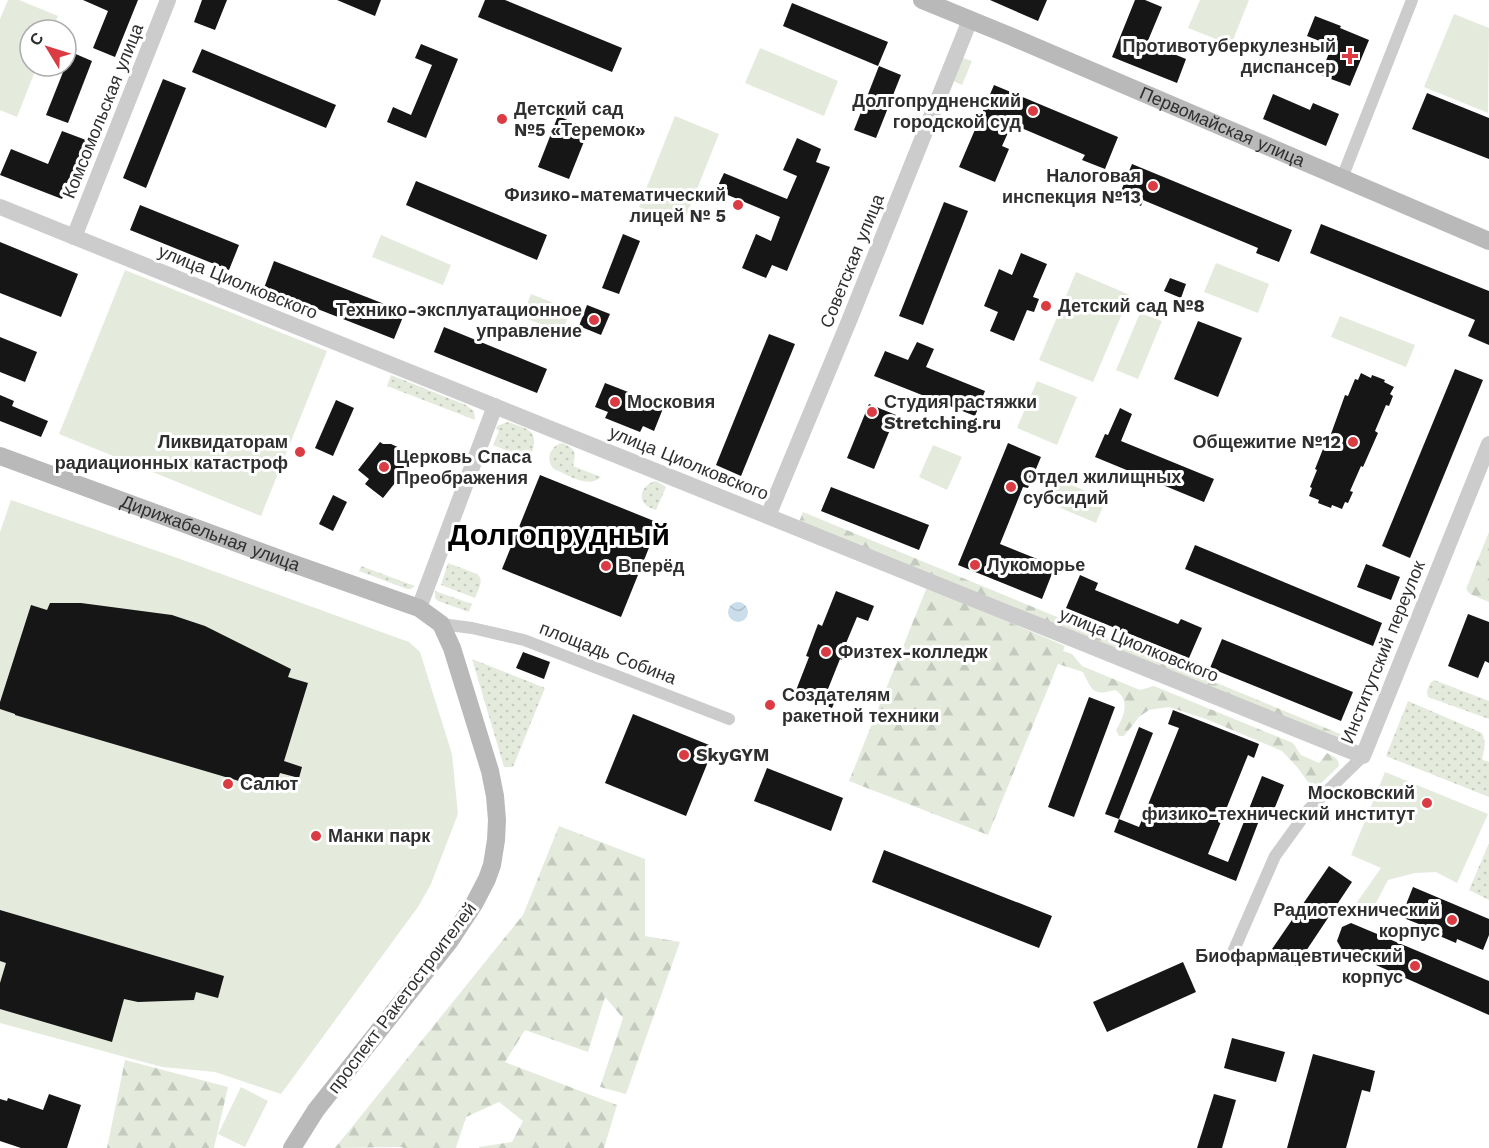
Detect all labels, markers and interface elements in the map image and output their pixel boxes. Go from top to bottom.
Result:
north arrow [18,18,78,78]
street label: Комсомольская улица [58,19,148,201]
text: С [26,28,48,49]
place label: Противотуберкулезный диспансер [1123,35,1336,77]
marker: Противотуберкулезный диспансер [1341,47,1359,65]
street label: Первомайская улица [1137,82,1309,171]
place label: Долгопрудненский городской суд [852,90,1022,132]
place label: Детский сад №5 «Теремок» [514,98,646,140]
marker: Долгопрудненский городской суд [1026,104,1040,118]
marker: Детский сад №5 «Теремок» [495,112,509,126]
place label: Налоговая инспекция №13 [1002,165,1141,207]
marker: Налоговая инспекция №13 [1146,179,1160,193]
place label: Физико-математический лицей № 5 [504,184,726,226]
street label: Советская улица [815,190,888,331]
marker: Физико-математический лицей № 5 [731,198,745,212]
street label: улица Циолковского [156,240,321,323]
place label: Детский сад №8 [1058,295,1205,316]
place label: Технико-эксплуатационное управление [336,299,582,341]
marker: Детский сад №8 [1039,299,1053,313]
marker: Технико-эксплуатационное управление [587,313,601,327]
place label: Московия [627,391,715,412]
place label: Студия растяжки Stretching.ru [884,391,1037,433]
marker: Московия [608,395,622,409]
marker: Студия растяжки Stretching.ru [865,405,879,419]
street label: улица Циолковского [607,421,772,504]
place label: Ликвидаторам радиационных катастроф [55,431,288,473]
place label: Общежитие №12 [1193,431,1341,452]
marker: Общежитие №12 [1346,435,1360,449]
marker: Ликвидаторам радиационных катастроф [293,445,307,459]
place label: Церковь Спаса Преображения [396,446,533,488]
marker: Церковь Спаса Преображения [377,460,391,474]
place label: Отдел жилищных субсидий [1023,466,1181,508]
marker: Отдел жилищных субсидий [1004,480,1018,494]
street label: Дирижабельная улица [118,490,304,576]
district label: Долгопрудный [448,517,670,552]
place label: Лукоморье [987,554,1085,575]
place label: Вперёд [618,555,685,576]
street label: Институтский переулок [1336,557,1429,746]
marker: Лукоморье [968,558,982,572]
marker: Вперёд [599,559,613,573]
street label: улица Циолковского [1057,603,1222,686]
street label: площадь Собина [537,617,680,689]
place label: Физтех-колледж [838,641,988,662]
marker: Физтех-колледж [819,645,833,659]
place label: Создателям ракетной техники [782,684,939,726]
marker: Создателям ракетной техники [763,698,777,712]
place label: SkyGYM [696,744,769,765]
marker: SkyGYM [677,748,691,762]
place label: Салют [240,773,299,794]
marker: Салют [221,777,235,791]
place label: Московский физико-технический институт [1142,782,1415,824]
marker: Московский физико-технический институт [1420,796,1434,810]
place label: Манки парк [328,825,431,846]
marker: Манки парк [309,829,323,843]
street label: проспект Ракетостроителей [323,898,480,1097]
place label: Радиотехнический корпус [1273,899,1440,941]
marker: Радиотехнический корпус [1445,913,1459,927]
place label: Биофармацевтический корпус [1195,945,1403,987]
marker: Биофармацевтический корпус [1408,959,1422,973]

